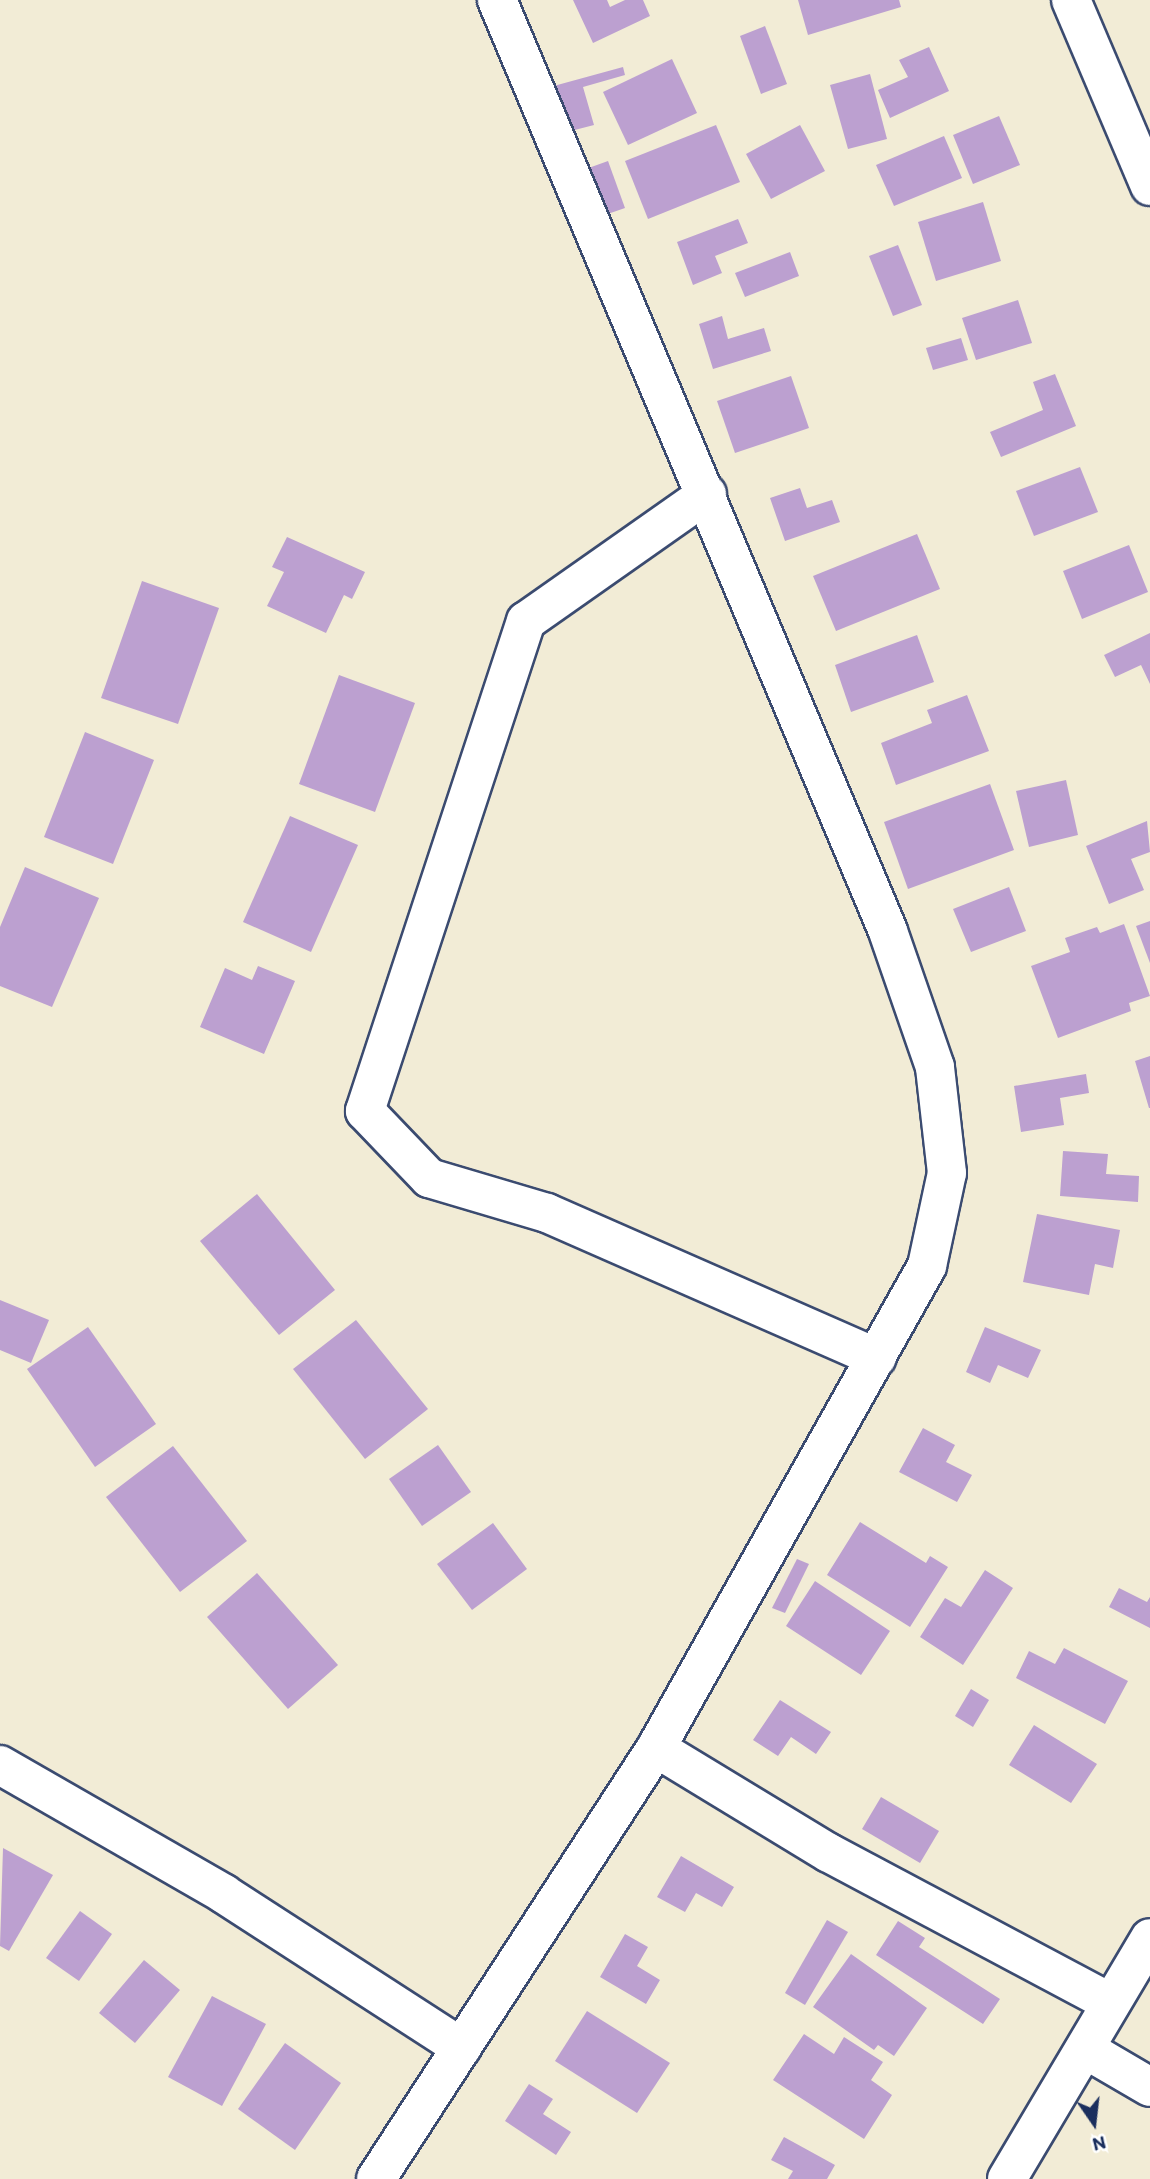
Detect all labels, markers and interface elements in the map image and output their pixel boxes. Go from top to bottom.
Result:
north arrow [1059,2088,1129,2158]
text: N [1090,2131,1108,2157]

